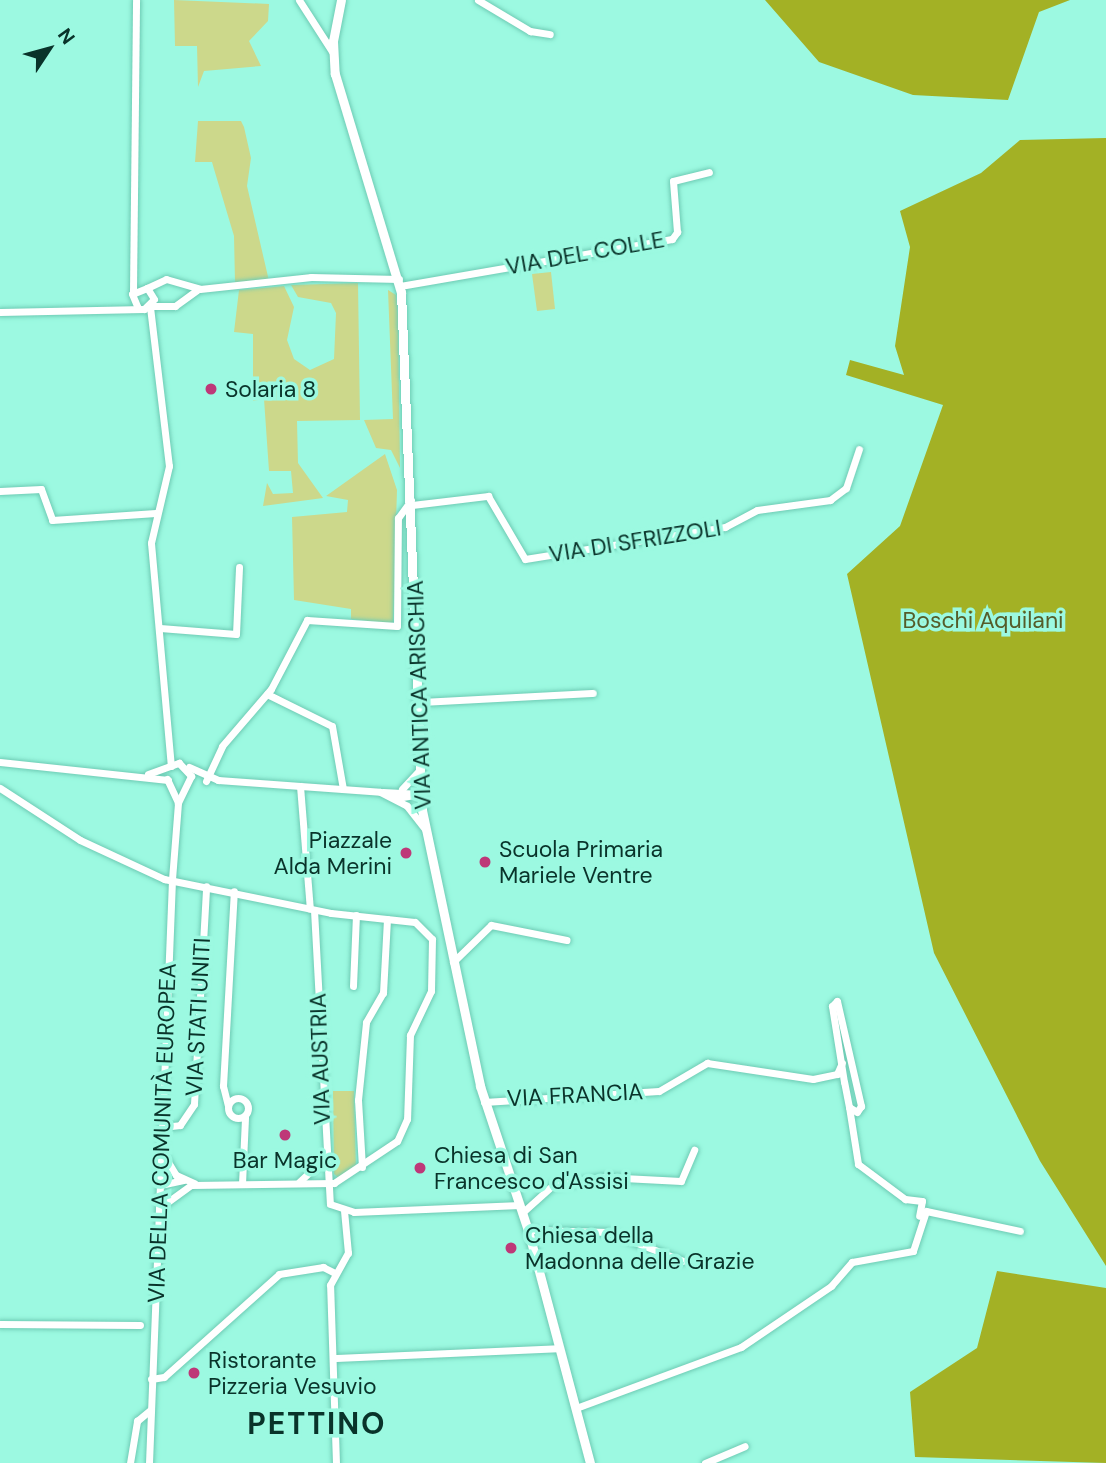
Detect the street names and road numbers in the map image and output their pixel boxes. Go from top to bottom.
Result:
street label: VIA DEL COLLE [503,225,667,281]
street label: VIA DI SFRIZZOLI [547,514,723,568]
street label: VIA ANTICA ARISCHIA [401,580,437,810]
street label: VIA STATI UNITI [180,937,216,1097]
street label: VIA DELLA COMUNITÀ EUROPEA [142,963,182,1303]
street label: VIA AUSTRIA [304,993,336,1125]
street label: VIA FRANCIA [506,1078,644,1112]

